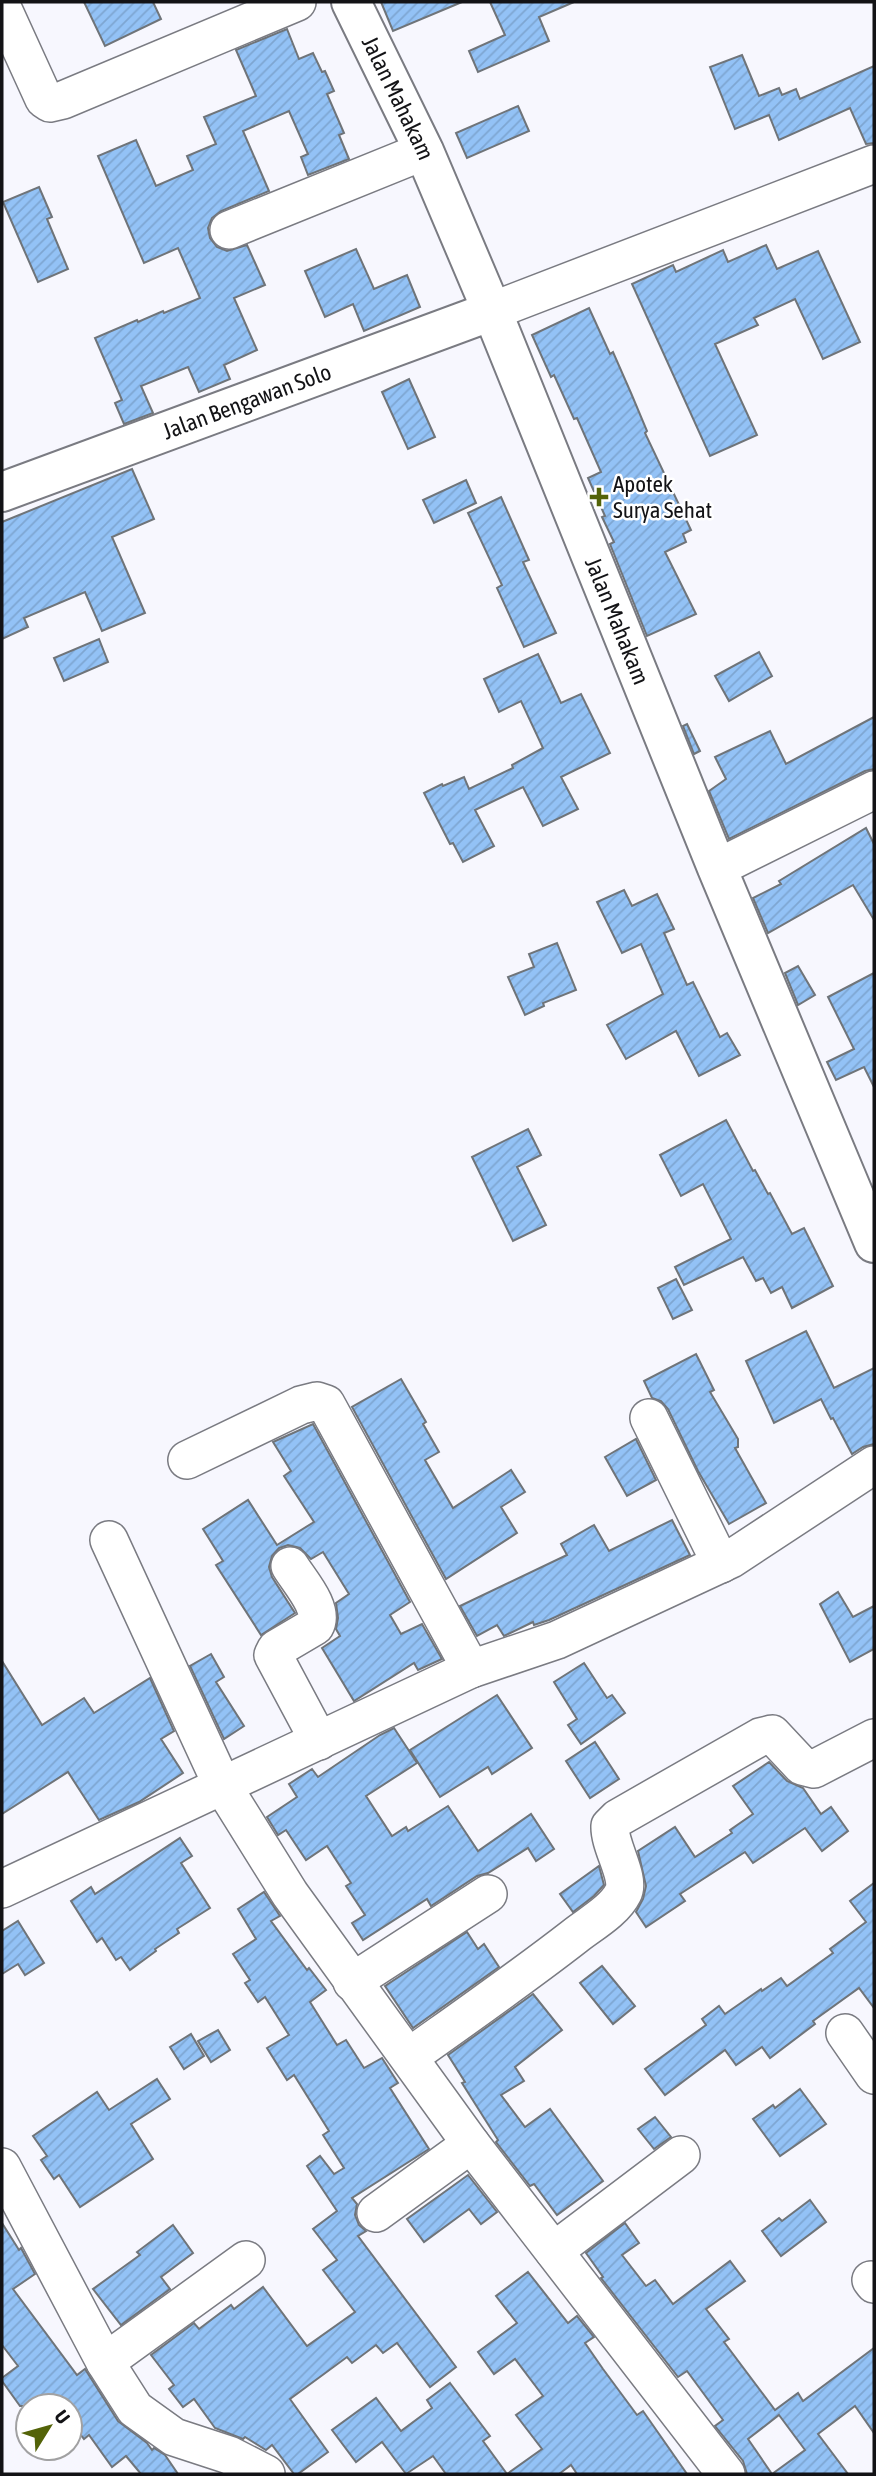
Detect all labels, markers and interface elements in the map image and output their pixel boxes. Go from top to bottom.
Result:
street label: Jalan Mahakam [357,32,439,164]
street label: Jalan Bengawan Solo [159,359,335,445]
place label: Apotek Surya Sehat [613,471,712,523]
marker: Apotek Surya Sehat [591,489,607,505]
street label: Jalan Mahakam [580,554,654,688]
north arrow [14,2392,84,2462]
text: U [50,2406,75,2428]

